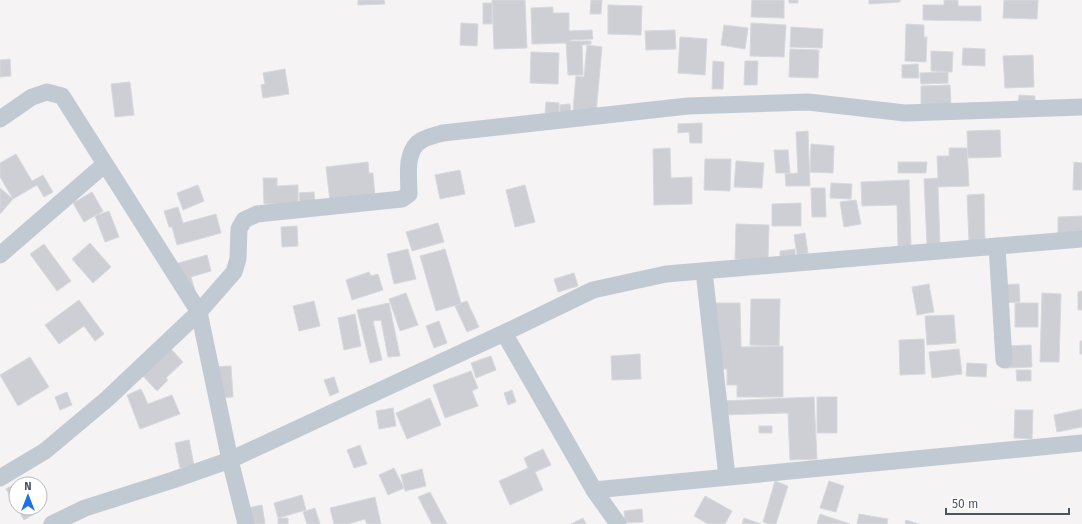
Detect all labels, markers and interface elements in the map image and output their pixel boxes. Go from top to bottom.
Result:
north arrow [8,476,48,516]
text: N [24,480,32,493]
scale bar [946,490,1069,516]
text: 50 m [952,497,978,511]

